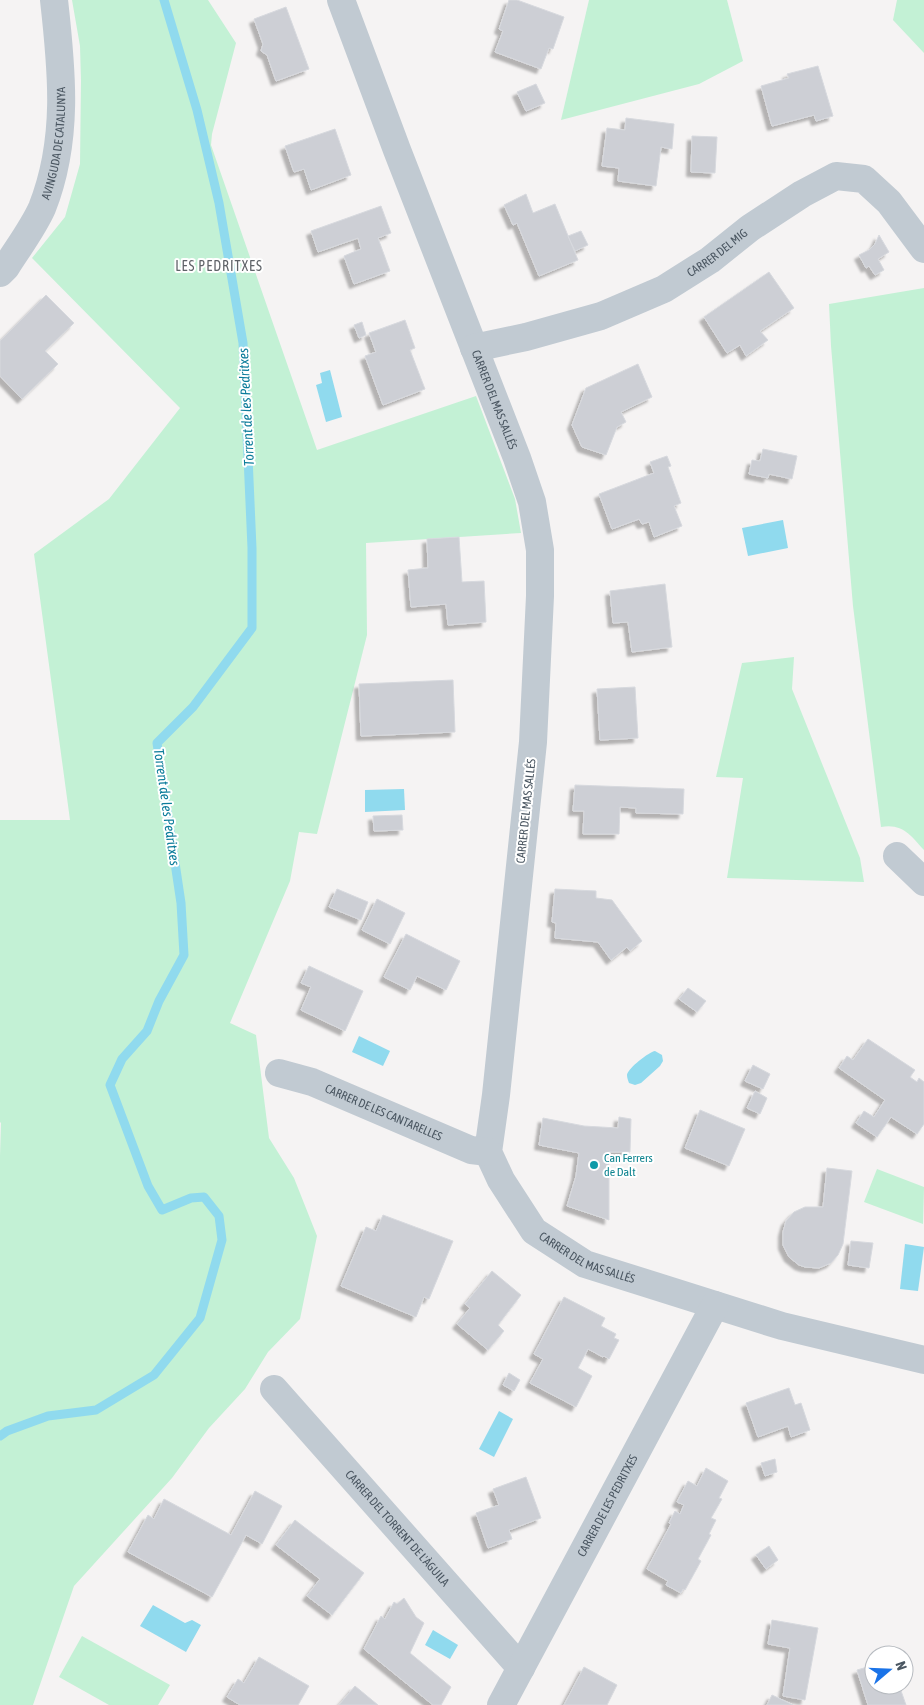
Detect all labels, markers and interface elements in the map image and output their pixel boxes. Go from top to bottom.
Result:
street label: AVINGUDA DE CATALUNYA [39,87,68,201]
street label: CARRER DEL MIG [684,226,750,280]
district label: LES PEDRITXES [175,258,263,274]
water label: Torrent de les Pedritxes [235,348,257,466]
street label: CARRER DEL MAS SALLÉS [469,348,520,451]
water label: Torrent de les Pedritxes [151,747,183,867]
street label: CARRER DEL MAS SALLÉS [514,758,538,864]
street label: CARRER DE LES CANTARELLES [323,1081,444,1144]
place label: Can Ferrers de Dalt [604,1151,653,1179]
marker: Can Ferrers de Dalt [588,1159,600,1171]
street label: CARRER DEL MAS SALLÉS [536,1229,637,1286]
street label: CARRER DE LES PEDRITXES [575,1452,641,1559]
street label: CARRER DEL TORRENT DE L'ÀGUILA [342,1467,452,1589]
north arrow [864,1645,914,1695]
text: N [892,1659,910,1672]

